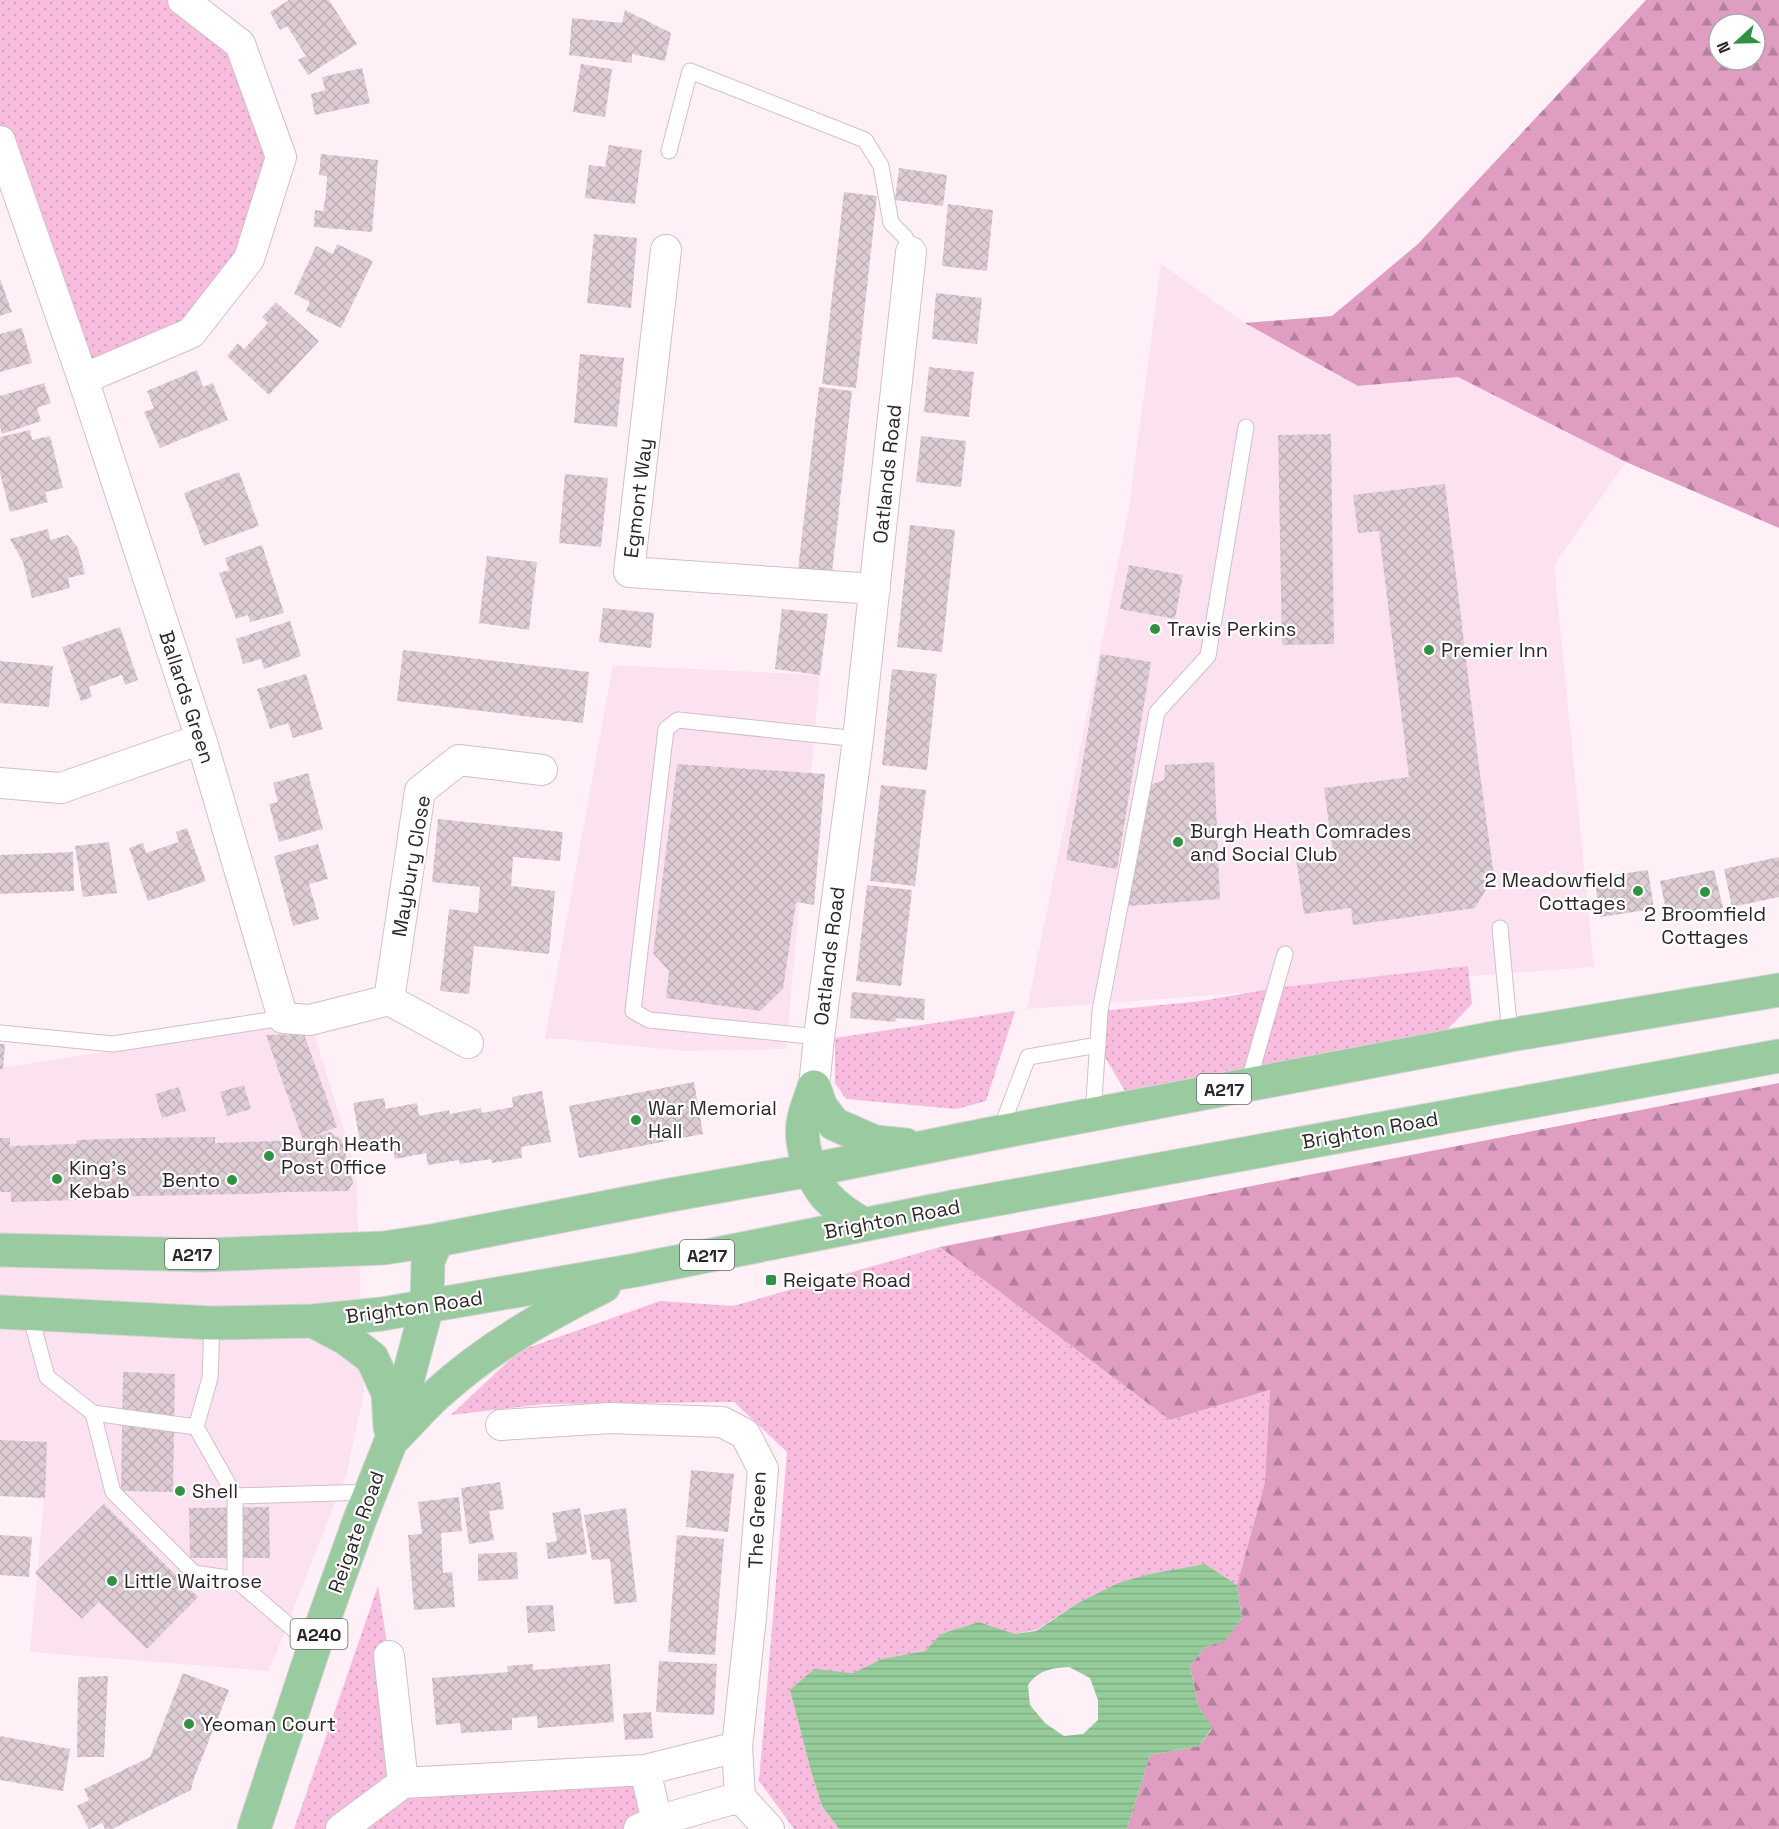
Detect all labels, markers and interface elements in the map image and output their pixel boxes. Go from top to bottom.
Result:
north arrow [1707,12,1767,72]
text: N [1712,39,1735,56]
street label: Oatlands Road [867,403,907,545]
street label: Egmont Way [618,437,658,559]
place label: Travis Perkins [1167,616,1296,642]
marker: Travis Perkins [1148,622,1162,636]
street label: Ballards Green [153,627,221,767]
place label: Premier Inn [1441,637,1548,663]
marker: Premier Inn [1422,643,1436,657]
street label: Maybury Close [386,793,436,939]
place label: Burgh Heath Comrades and Social Club [1190,818,1411,867]
marker: Burgh Heath Comrades and Social Club [1171,835,1185,849]
place label: 2 Meadowfield Cottages [1484,867,1626,916]
marker: 2 Meadowfield Cottages [1631,884,1645,898]
street label: Oatlands Road [808,885,850,1027]
marker: 2 Broomfield Cottages [1698,885,1712,899]
place label: 2 Broomfield Cottages [1644,901,1766,950]
road number: A217 [1197,1074,1251,1104]
place label: War Memorial Hall [648,1095,777,1144]
street label: Brighton Road [1300,1105,1440,1155]
marker: War Memorial Hall [629,1113,643,1127]
place label: Burgh Heath Post Office [281,1131,401,1180]
marker: Burgh Heath Post Office [262,1149,276,1163]
place label: King's Kebab [69,1155,130,1204]
place label: Bento [162,1167,220,1193]
marker: King's Kebab [50,1172,64,1186]
marker: Bento [225,1173,239,1187]
street label: Brighton Road [822,1193,962,1245]
road number: A217 [165,1239,219,1269]
road number: A217 [680,1240,734,1270]
place label: Reigate Road [783,1267,911,1293]
marker: Reigate Road [764,1273,778,1287]
street label: Brighton Road [344,1285,484,1329]
street label: Reigate Road [322,1467,390,1597]
street label: The Green [742,1471,772,1569]
place label: Shell [192,1478,238,1504]
marker: Shell [173,1484,187,1498]
place label: Little Waitrose [124,1568,262,1594]
marker: Little Waitrose [105,1574,119,1588]
road number: A240 [290,1619,348,1649]
place label: Yeoman Court [201,1711,336,1737]
marker: Yeoman Court [182,1717,196,1731]

